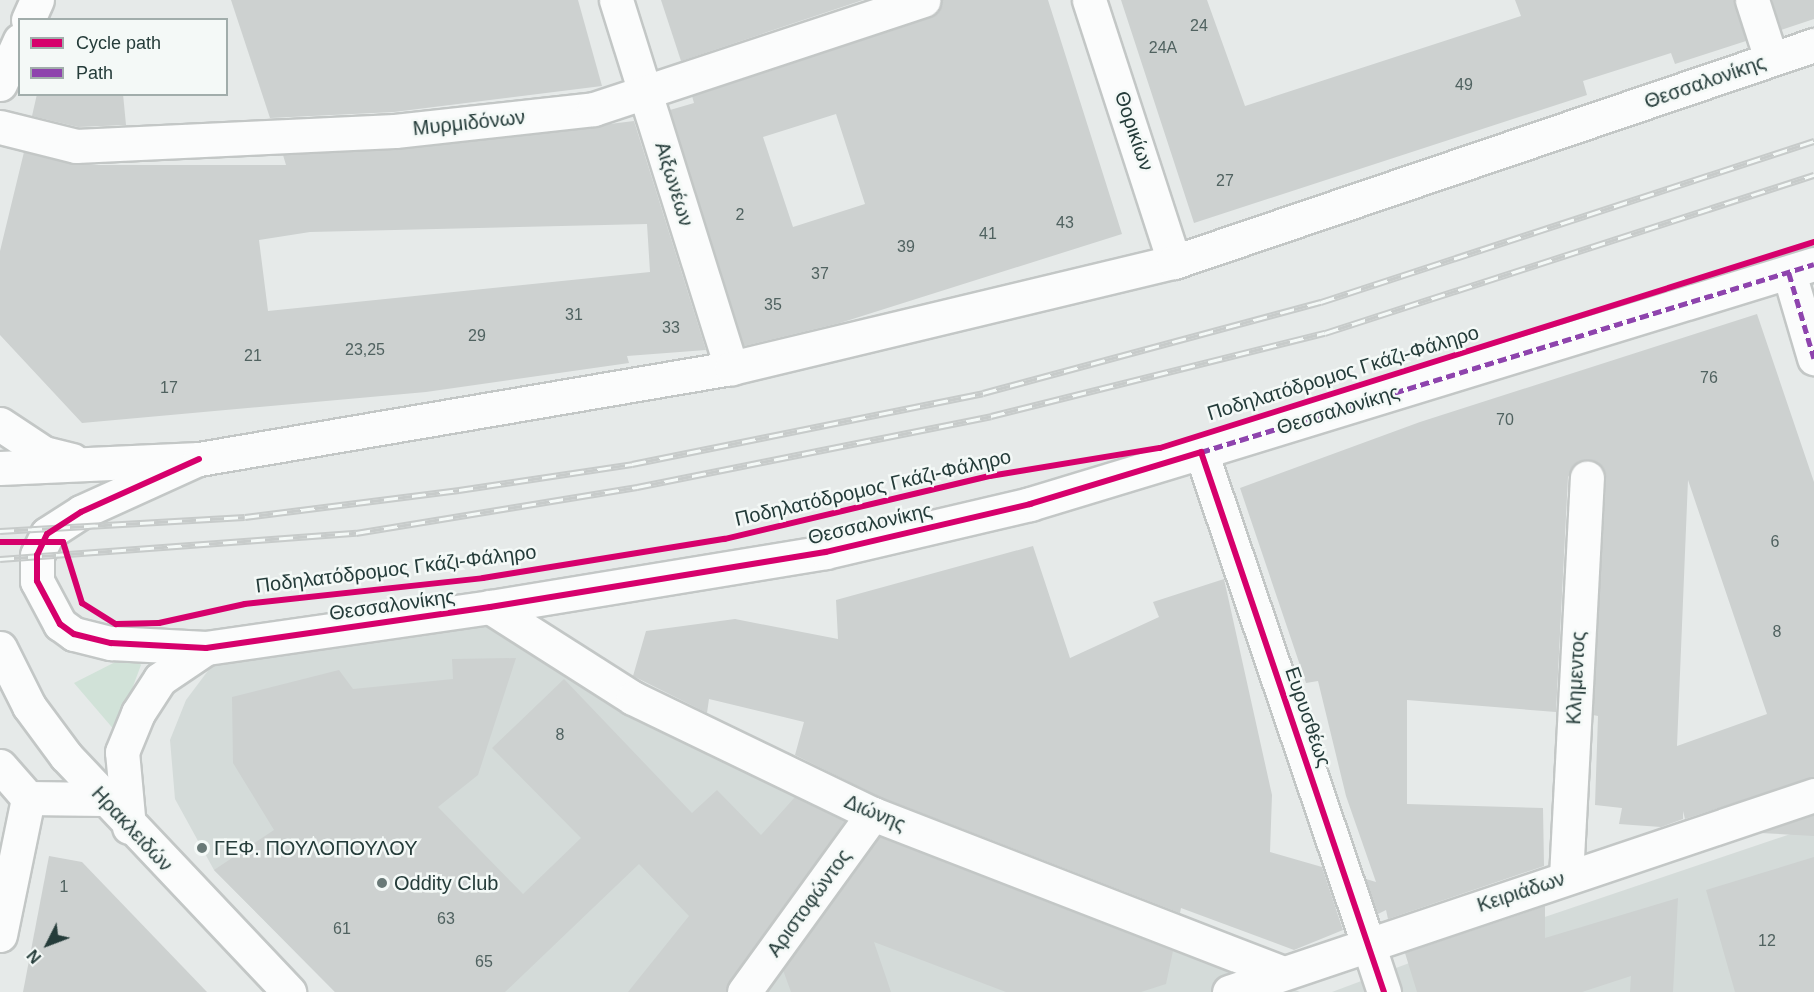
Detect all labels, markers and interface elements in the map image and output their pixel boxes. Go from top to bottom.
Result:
house number: 24 [1190,16,1208,36]
legend [18,18,228,96]
text: Cycle path [76,33,161,53]
house number: 24A [1149,38,1177,58]
street label: Θεσσαλονίκης [1641,50,1769,114]
text: Path [76,63,113,83]
house number: 49 [1455,75,1473,95]
street label: Θορικίων [1109,88,1159,174]
street label: Μυρμιδόνων [412,105,526,141]
street label: Αιξωνέων [650,139,698,229]
house number: 27 [1216,171,1234,191]
house number: 2 [736,205,744,225]
house number: 43 [1056,213,1074,233]
house number: 41 [979,224,997,244]
house number: 39 [897,237,915,257]
house number: 37 [811,264,829,284]
house number: 35 [764,295,782,315]
house number: 31 [565,305,583,325]
house number: 33 [662,318,680,338]
street label: Ποδηλατόδρομος Γκάζι-Φάληρο [1204,320,1482,426]
house number: 29 [468,326,486,346]
house number: 23,25 [345,340,385,360]
house number: 21 [244,346,262,366]
house number: 76 [1700,368,1718,388]
house number: 17 [160,378,178,398]
street label: Θεσσαλονίκης [1274,380,1402,440]
house number: 70 [1496,410,1514,430]
street label: Ποδηλατόδρομος Γκάζι-Φάληρο [733,445,1013,531]
street label: Θεσσαλονίκης [806,498,934,550]
house number: 6 [1771,532,1779,552]
street label: Ποδηλατόδρομος Γκάζι-Φάληρο [254,540,538,598]
street label: Θεσσαλονίκης [328,584,456,626]
house number: 8 [1773,622,1781,642]
street label: Κλημεντος [1562,631,1590,725]
street label: Ευρυσθέως [1280,664,1336,770]
house number: 8 [556,725,564,745]
street label: Ηρακλειδών [87,782,177,876]
street label: Διώνης [841,789,909,837]
place label: ΓΕΦ. ΠΟΥΛΟΠΟΥΛΟΥ [214,836,418,860]
marker: ΓΕΦ. ΠΟΥΛΟΠΟΥΛΟΥ [195,841,209,855]
street label: Αριστοφώντος [762,844,856,962]
street label: Κειριάδων [1474,867,1568,917]
place label: Oddity Club [394,871,498,895]
marker: Oddity Club [375,876,389,890]
house number: 1 [60,877,68,897]
house number: 63 [437,909,455,929]
north arrow [18,914,78,974]
house number: 61 [333,919,351,939]
house number: 12 [1758,931,1776,951]
text: N [24,946,44,966]
house number: 65 [475,952,493,972]

